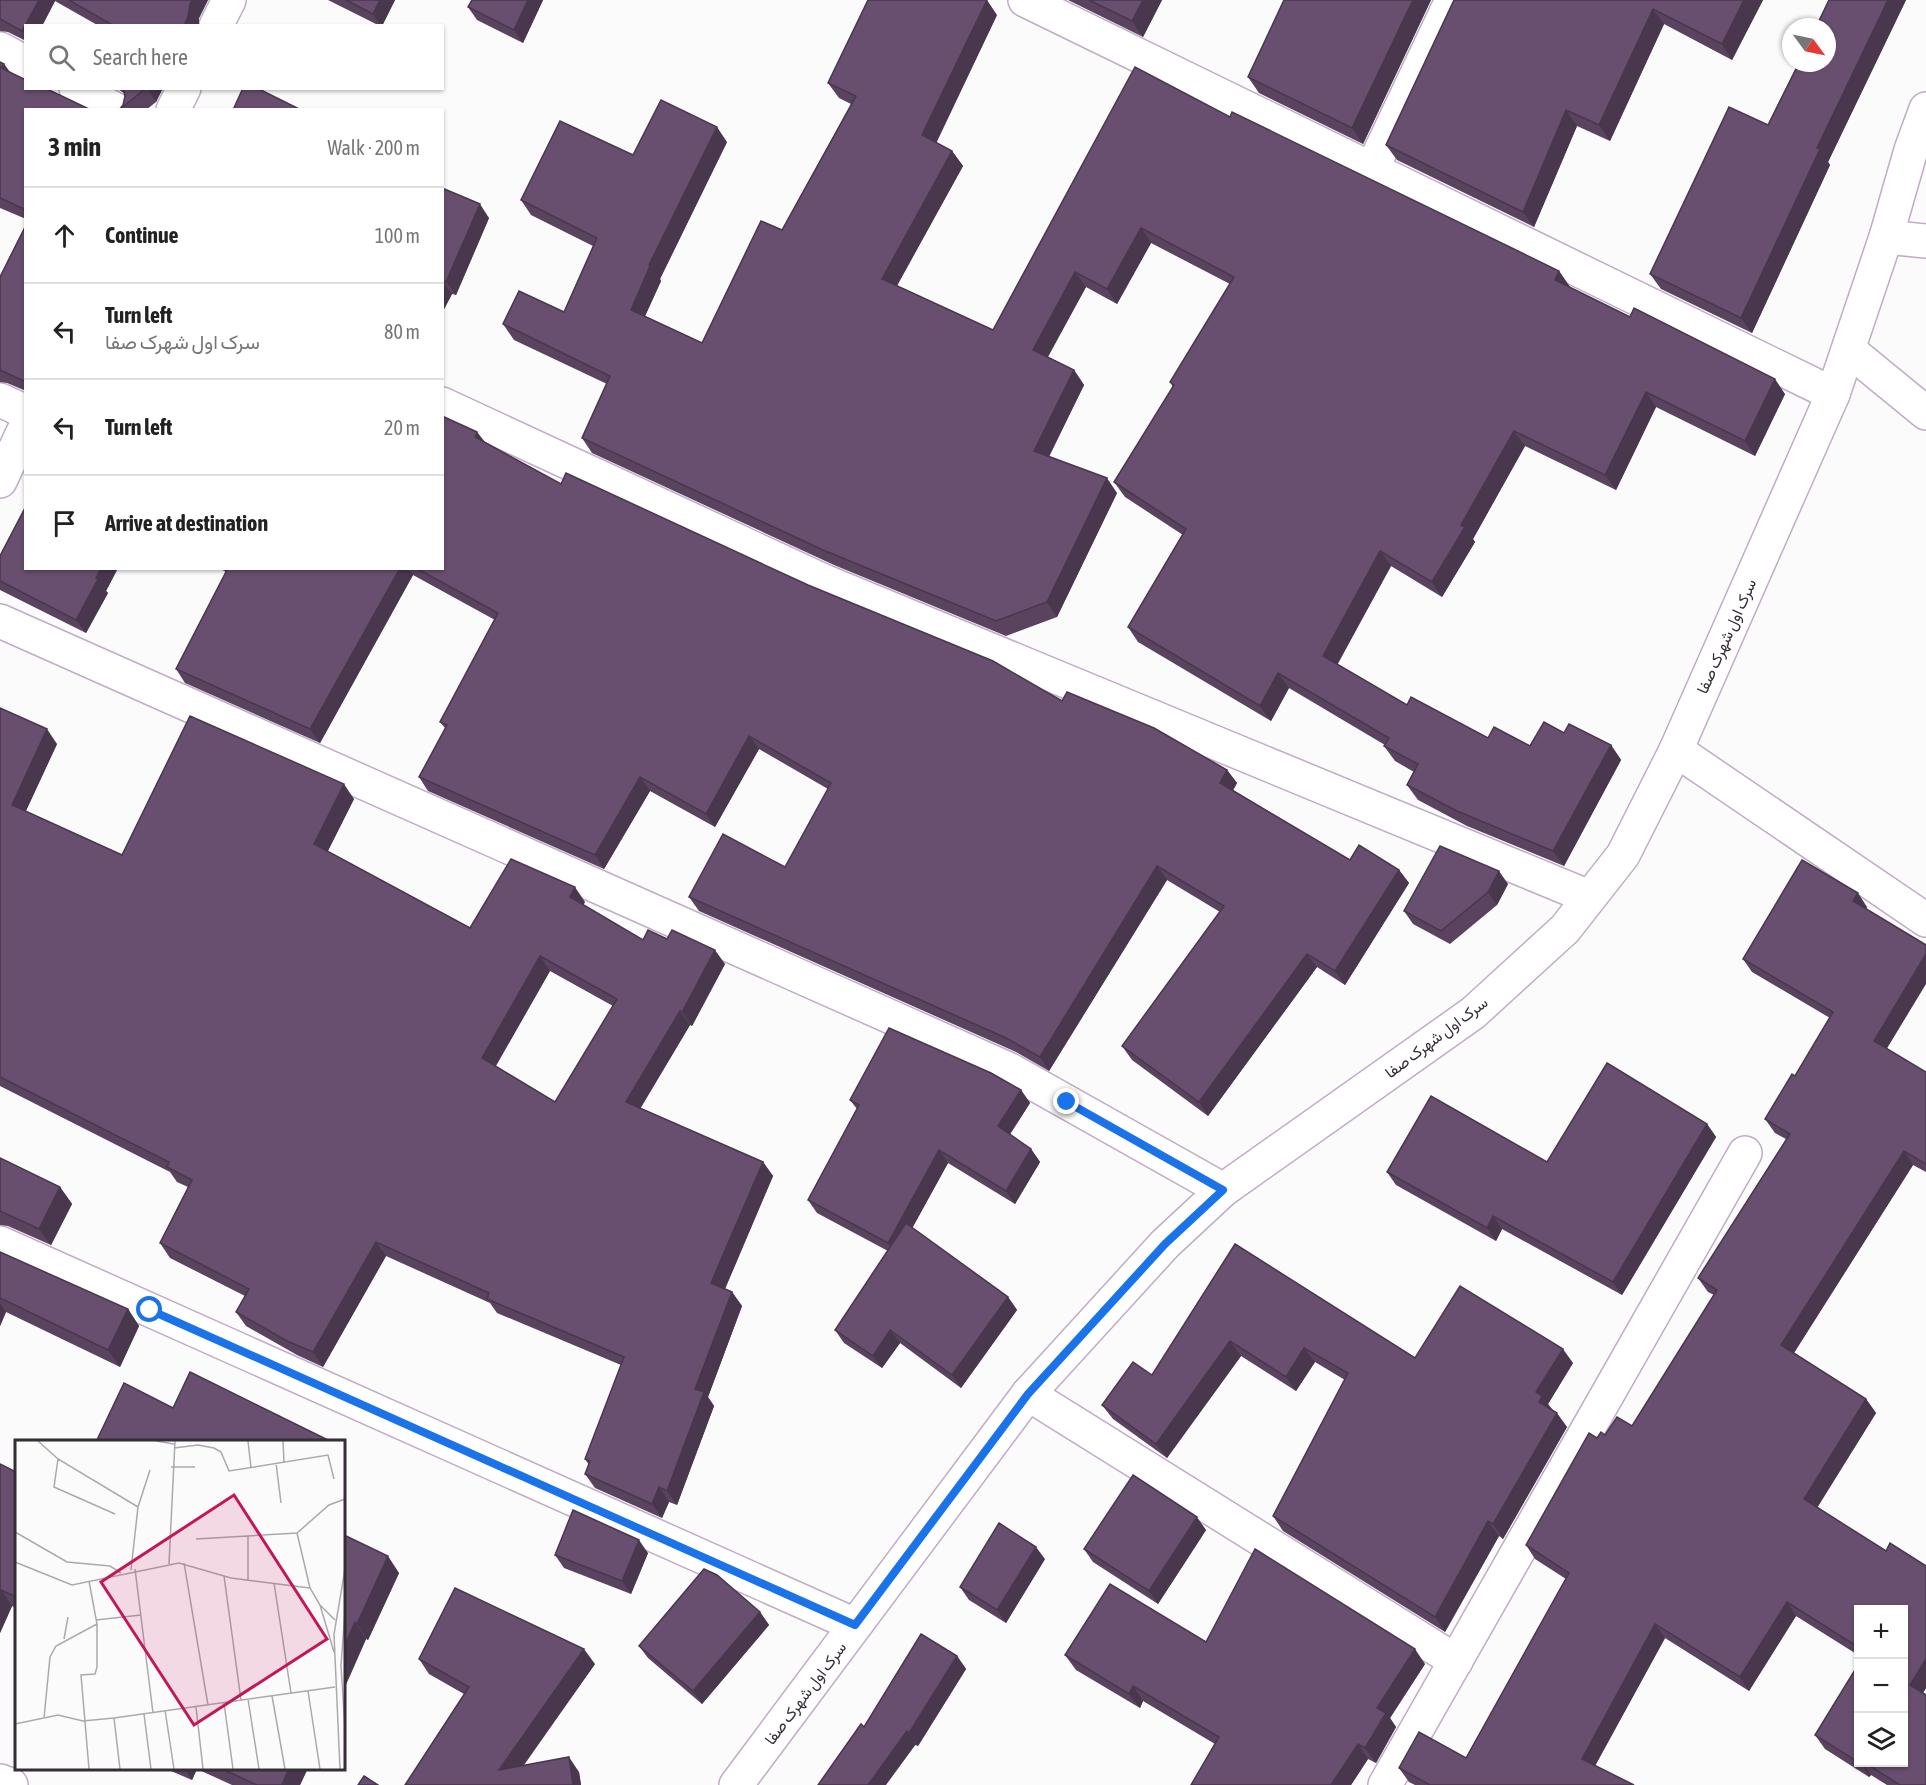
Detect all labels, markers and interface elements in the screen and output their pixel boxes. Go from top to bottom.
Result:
north arrow [1782,18,1836,72]
search box [24,24,444,90]
icon: search [45,41,78,74]
text: Search here [93,44,188,70]
text: 3 min [48,132,101,162]
text: Walk · 200 m [328,136,420,159]
icon: ahead [48,219,81,252]
text: Continue [105,222,179,248]
text: 100 m [375,224,420,247]
text: Turn left [105,302,172,328]
icon: left [48,315,81,348]
text: 80 m [384,320,420,343]
text: سرک اول شهرک صفا [105,330,260,353]
icon: left [48,411,81,444]
text: Turn left [105,414,172,440]
text: 20 m [384,416,420,439]
icon: arrive [48,507,81,540]
text: Arrive at destination [105,510,268,536]
street label: سرک اول شهرک صفا [1693,576,1761,697]
street label: سرک اول شهرک صفا [1381,993,1492,1083]
route end [1053,1088,1079,1114]
route start [136,1296,162,1322]
inset map [15,1440,345,1770]
map controls [1854,1605,1908,1767]
button: + [1854,1605,1908,1659]
street label: سرک اول شهرک صفا [761,1638,851,1749]
button: − [1854,1659,1908,1713]
button: layers [1854,1713,1908,1767]

